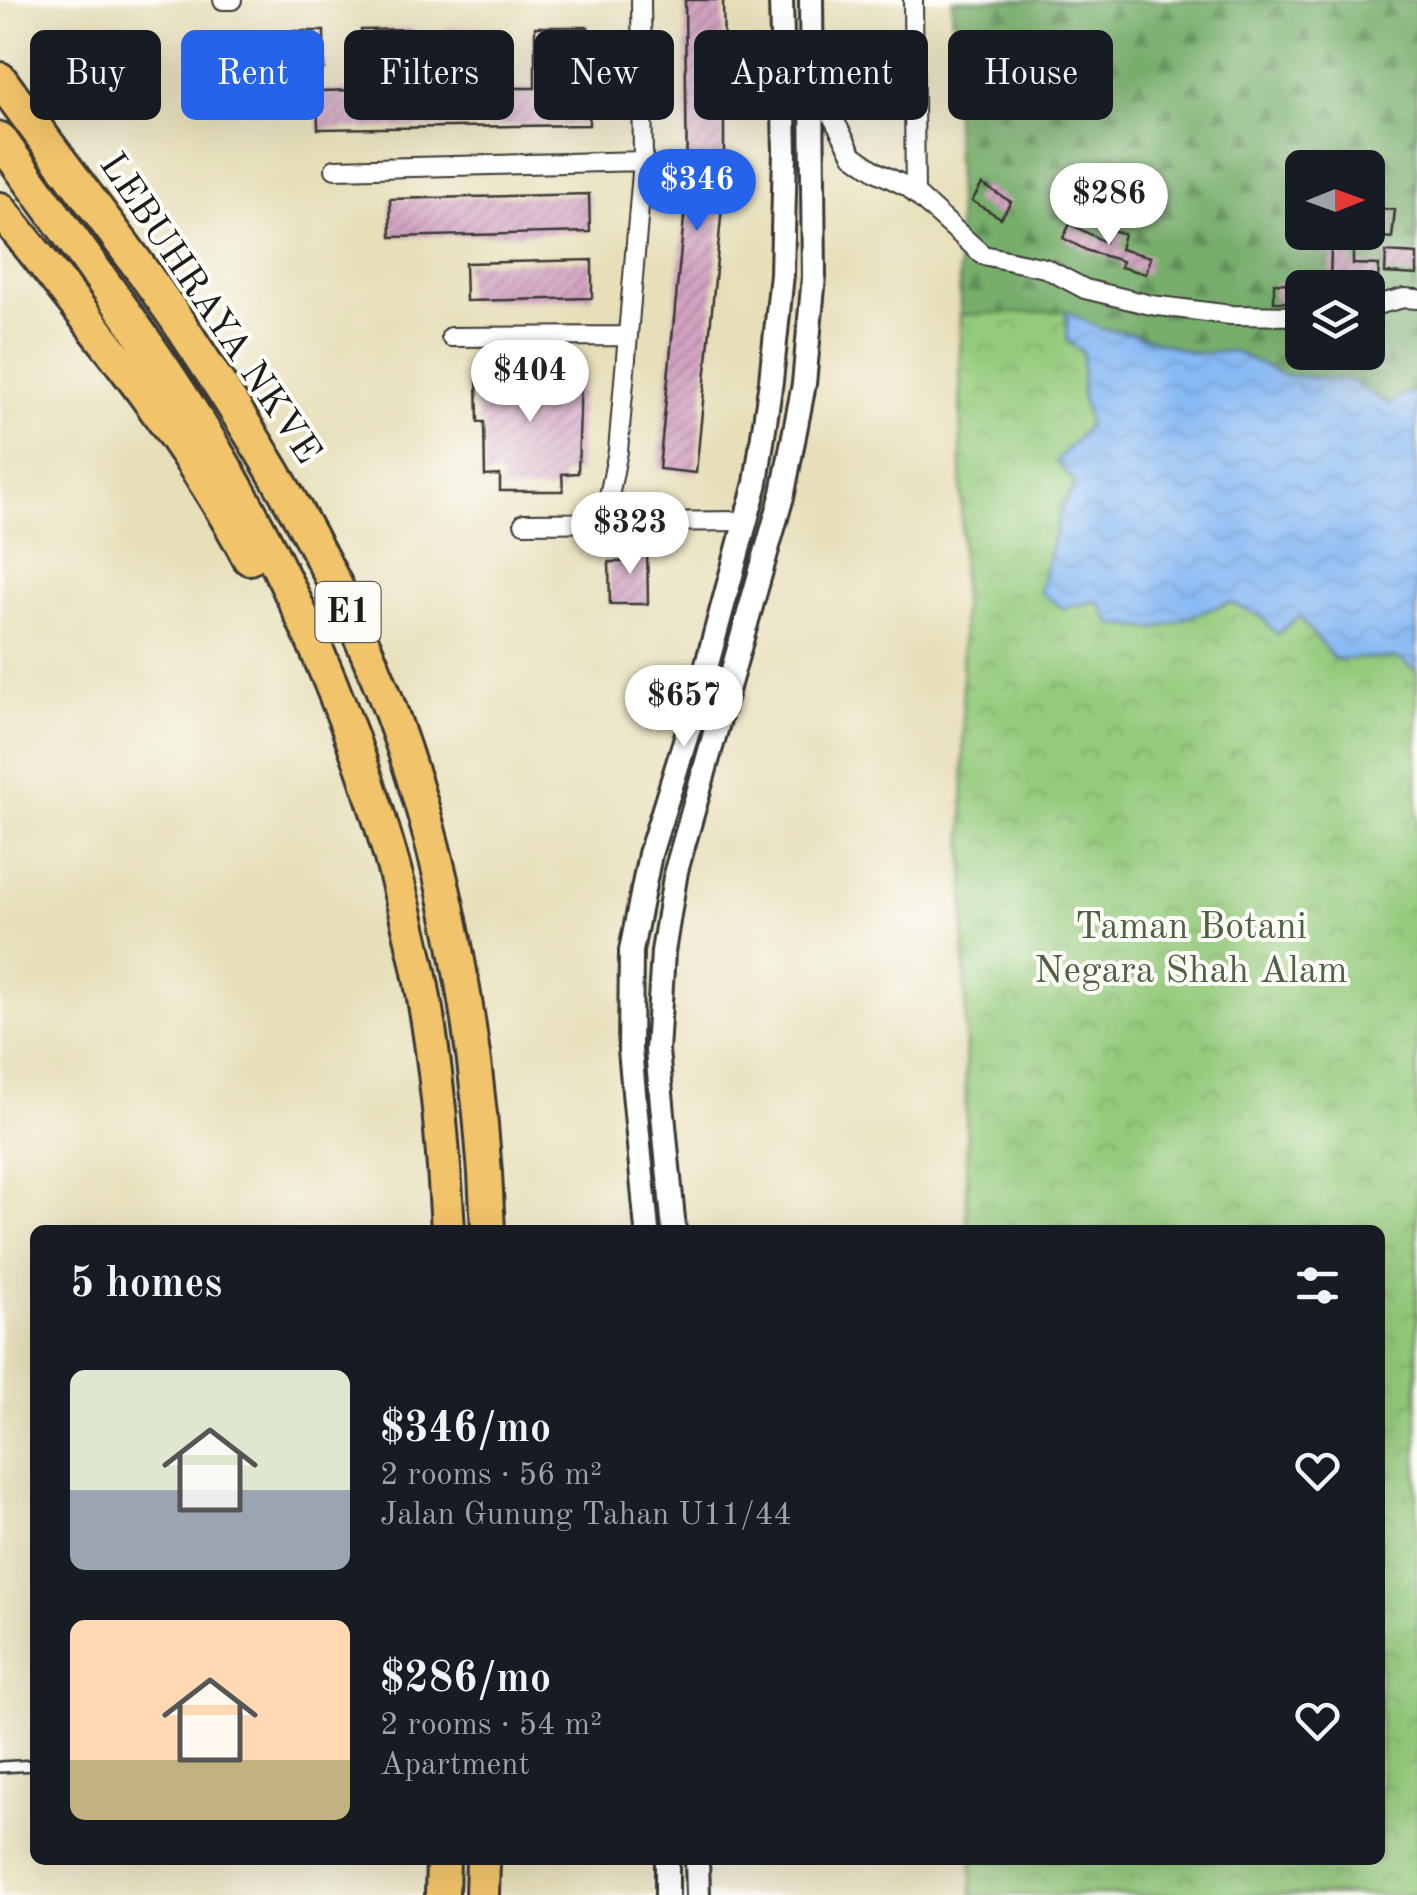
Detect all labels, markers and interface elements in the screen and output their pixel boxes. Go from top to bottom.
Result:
chip: Buy [30,30,161,120]
chip: Rent [181,30,324,120]
chip: Filters [344,30,514,120]
chip: New [534,30,674,120]
chip: Apartment [694,30,928,120]
chip: House [948,30,1113,120]
street label: LEBUHRAYA NKVE [91,147,327,471]
pin: $346 [638,149,756,234]
north arrow [1285,150,1385,250]
map controls [1285,150,1385,370]
pin: $286 [1050,163,1168,248]
text: $346 [660,165,734,197]
text: $286 [1072,179,1146,211]
button: layers [1285,270,1385,370]
pin: $404 [471,340,589,425]
text: $404 [493,356,567,388]
pin: $323 [571,492,689,577]
text: $323 [593,508,667,540]
road number: E1 [316,582,380,642]
pin: $657 [625,665,743,750]
text: $657 [647,681,721,713]
park label: Taman Botani Negara Shah Alam [1034,909,1348,991]
icon: filters [1290,1258,1345,1313]
text: 5 homes [70,1264,222,1306]
text: $346/mo [380,1409,551,1451]
icon: home [150,1410,270,1530]
icon: heart [1290,1443,1345,1498]
text: 2 rooms · 56 m² [380,1460,602,1492]
text: Jalan Gunung Tahan U11/44 [380,1500,792,1532]
text: $286/mo [380,1659,551,1701]
icon: home [150,1660,270,1780]
icon: heart [1290,1693,1345,1748]
text: 2 rooms · 54 m² [380,1710,602,1742]
text: Apartment [380,1750,530,1782]

